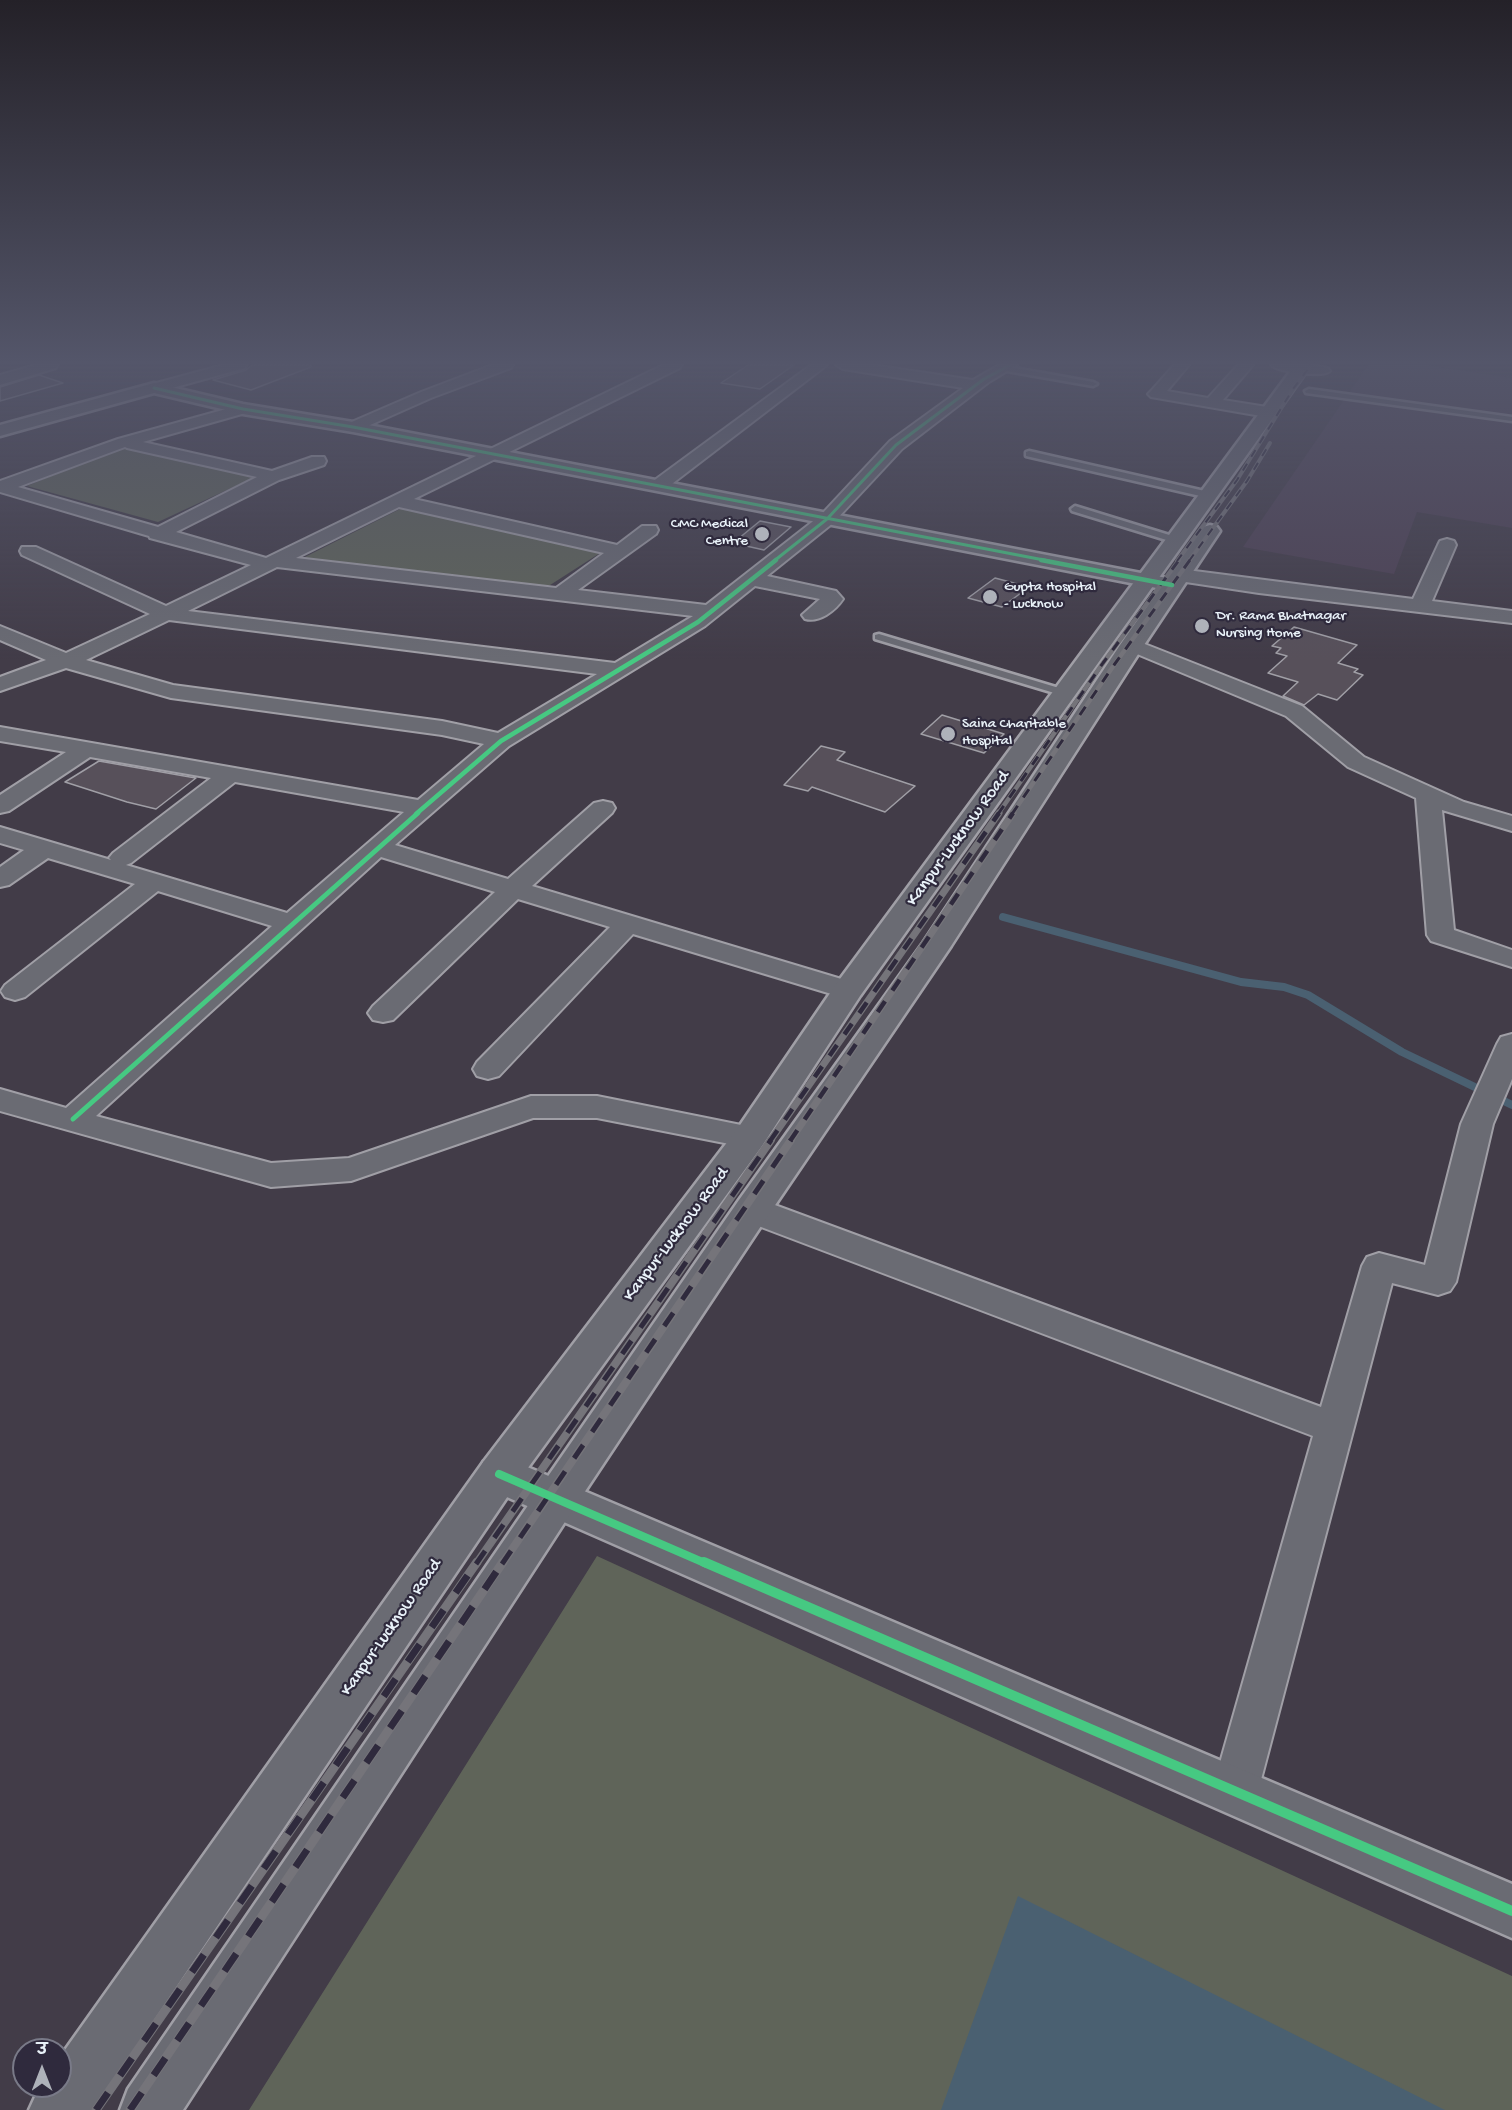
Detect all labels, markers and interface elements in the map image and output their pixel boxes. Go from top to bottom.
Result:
place label: CMC Medical Centre [671,516,748,551]
marker: CMC Medical Centre [753,525,771,543]
place label: Gupta Hospital - Lucknow [1004,579,1096,614]
marker: Gupta Hospital - Lucknow [981,588,999,606]
place label: Dr. Rama Bhatnagar Nursing Home [1216,608,1346,643]
marker: Dr. Rama Bhatnagar Nursing Home [1193,617,1211,635]
place label: Saina Charitable Hospital [962,716,1066,751]
marker: Saina Charitable Hospital [939,725,957,743]
street label: Kanpur-Lucknow Road [903,767,1015,911]
street label: Kanpur-Lucknow Road [620,1164,734,1306]
street label: Kanpur-Lucknow Road [337,1555,447,1701]
north arrow [12,2038,72,2098]
text: उ [37,2042,47,2061]

